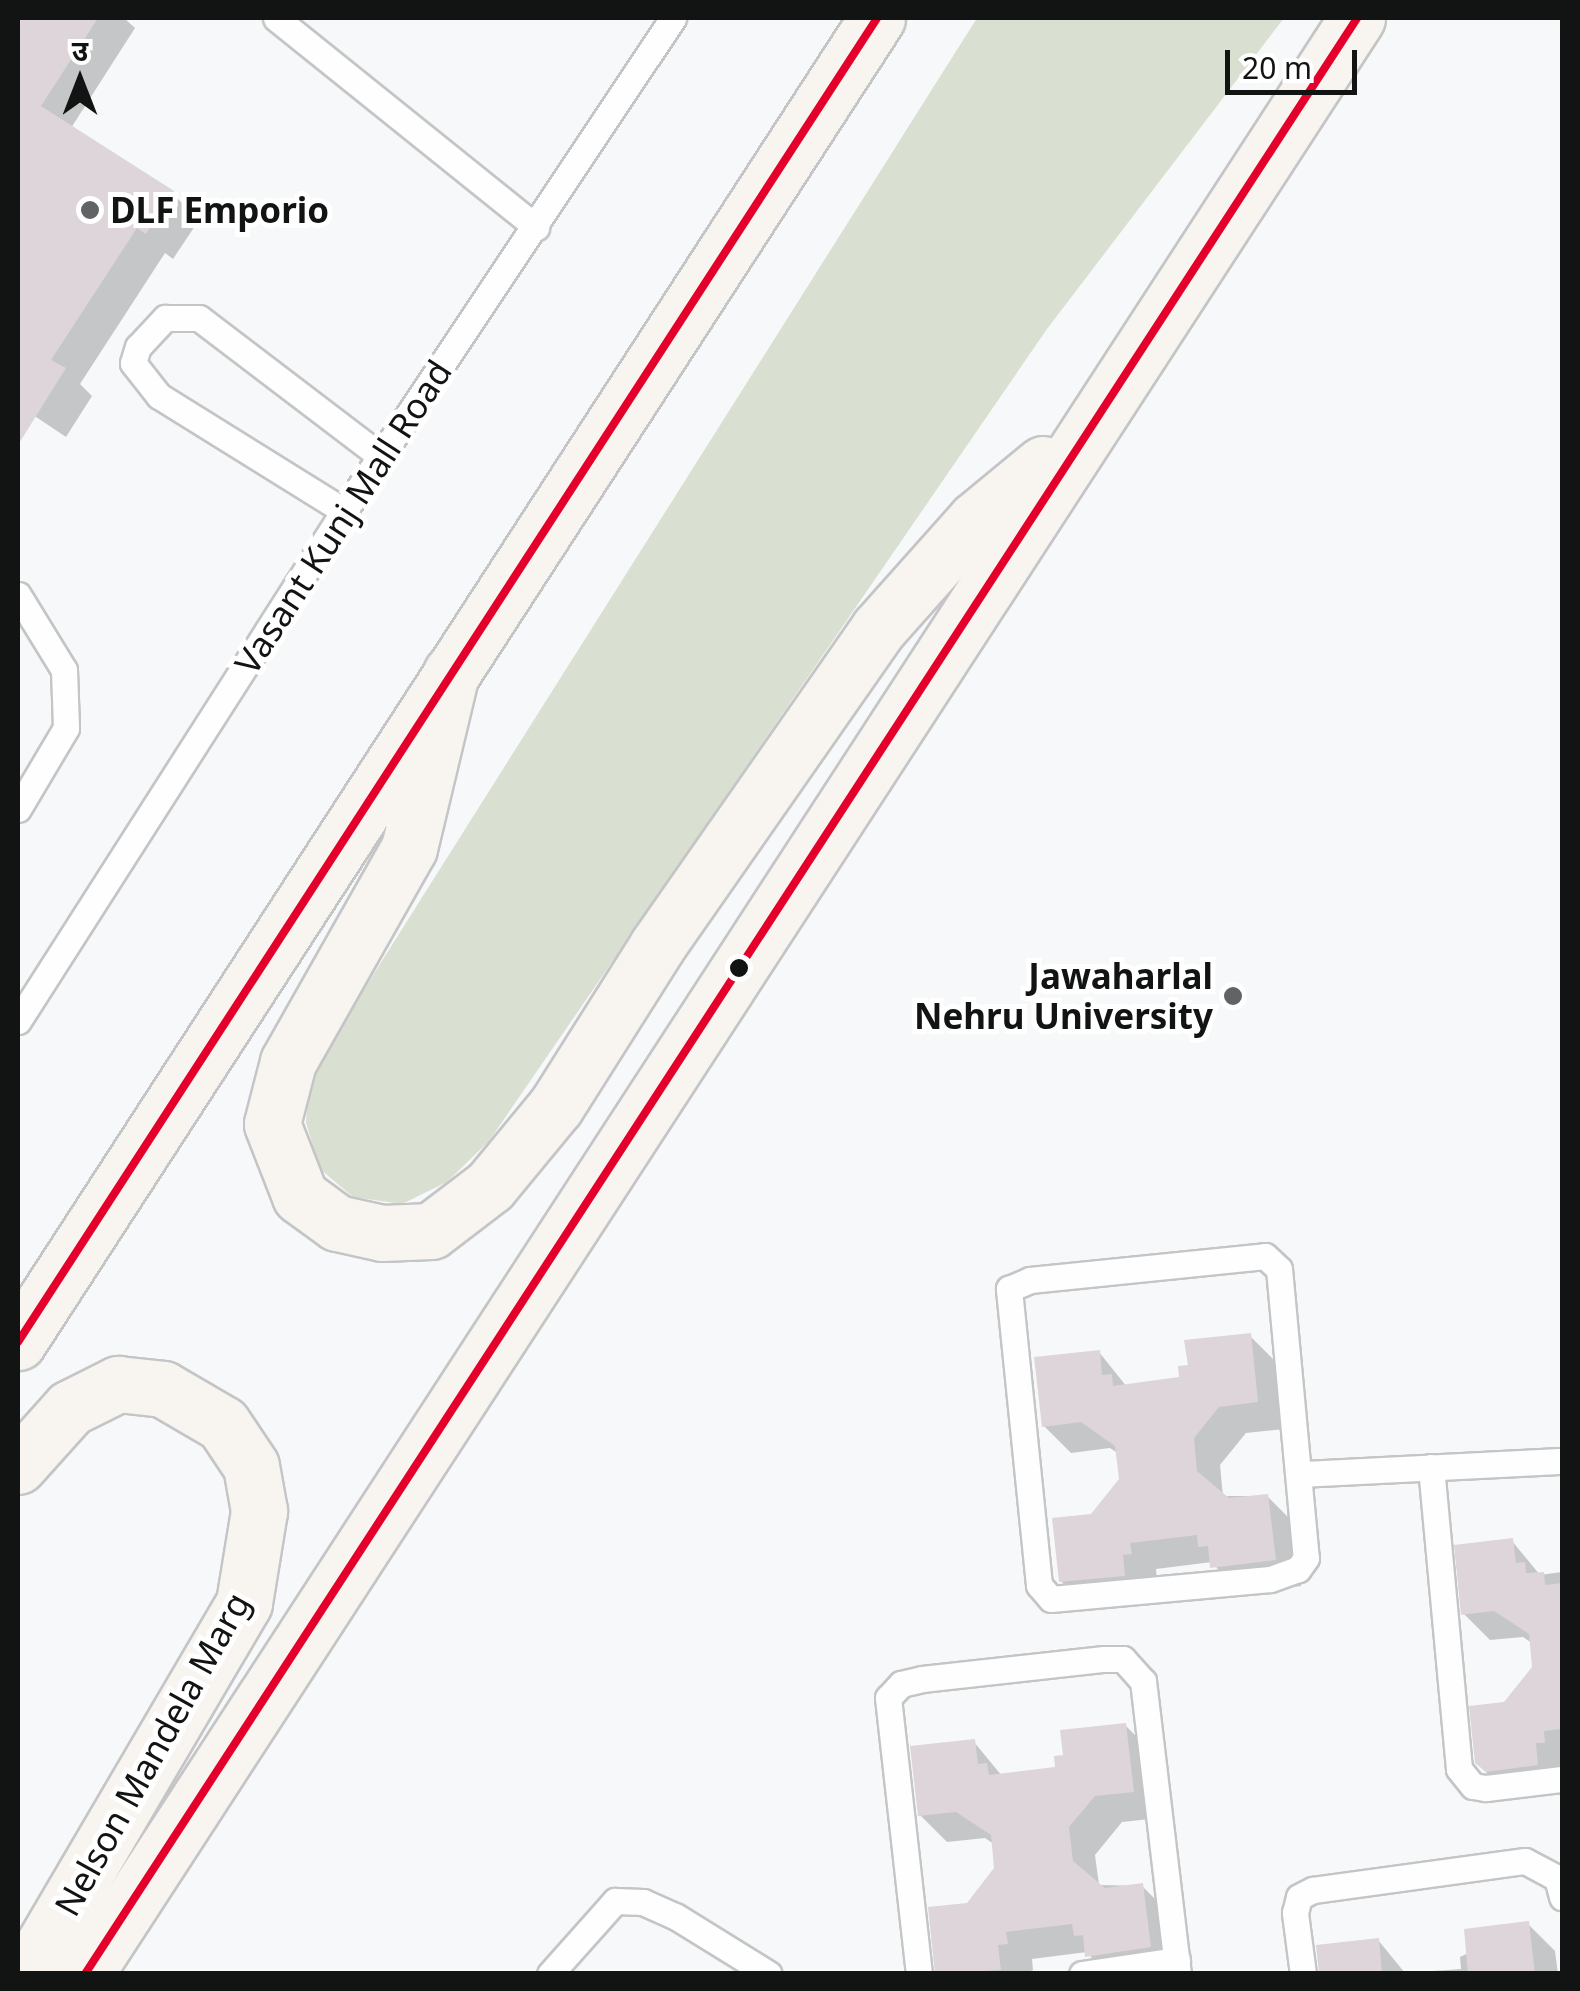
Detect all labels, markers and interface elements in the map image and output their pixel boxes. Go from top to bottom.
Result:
north arrow [30,30,130,130]
scale bar [1230,30,1362,92]
text: उ [72,31,88,69]
text: 20 m [1242,47,1312,88]
place label: DLF Emporio [110,189,329,231]
marker: DLF Emporio [79,199,101,221]
street label: Vasant Kunj Mall Road [226,352,460,682]
place label: Jawaharlal Nehru University [914,955,1213,1037]
unlabelled marker [729,958,749,978]
marker: Jawaharlal Nehru University [1222,985,1244,1007]
street label: Nelson Mandela Marg [46,1585,258,1923]

